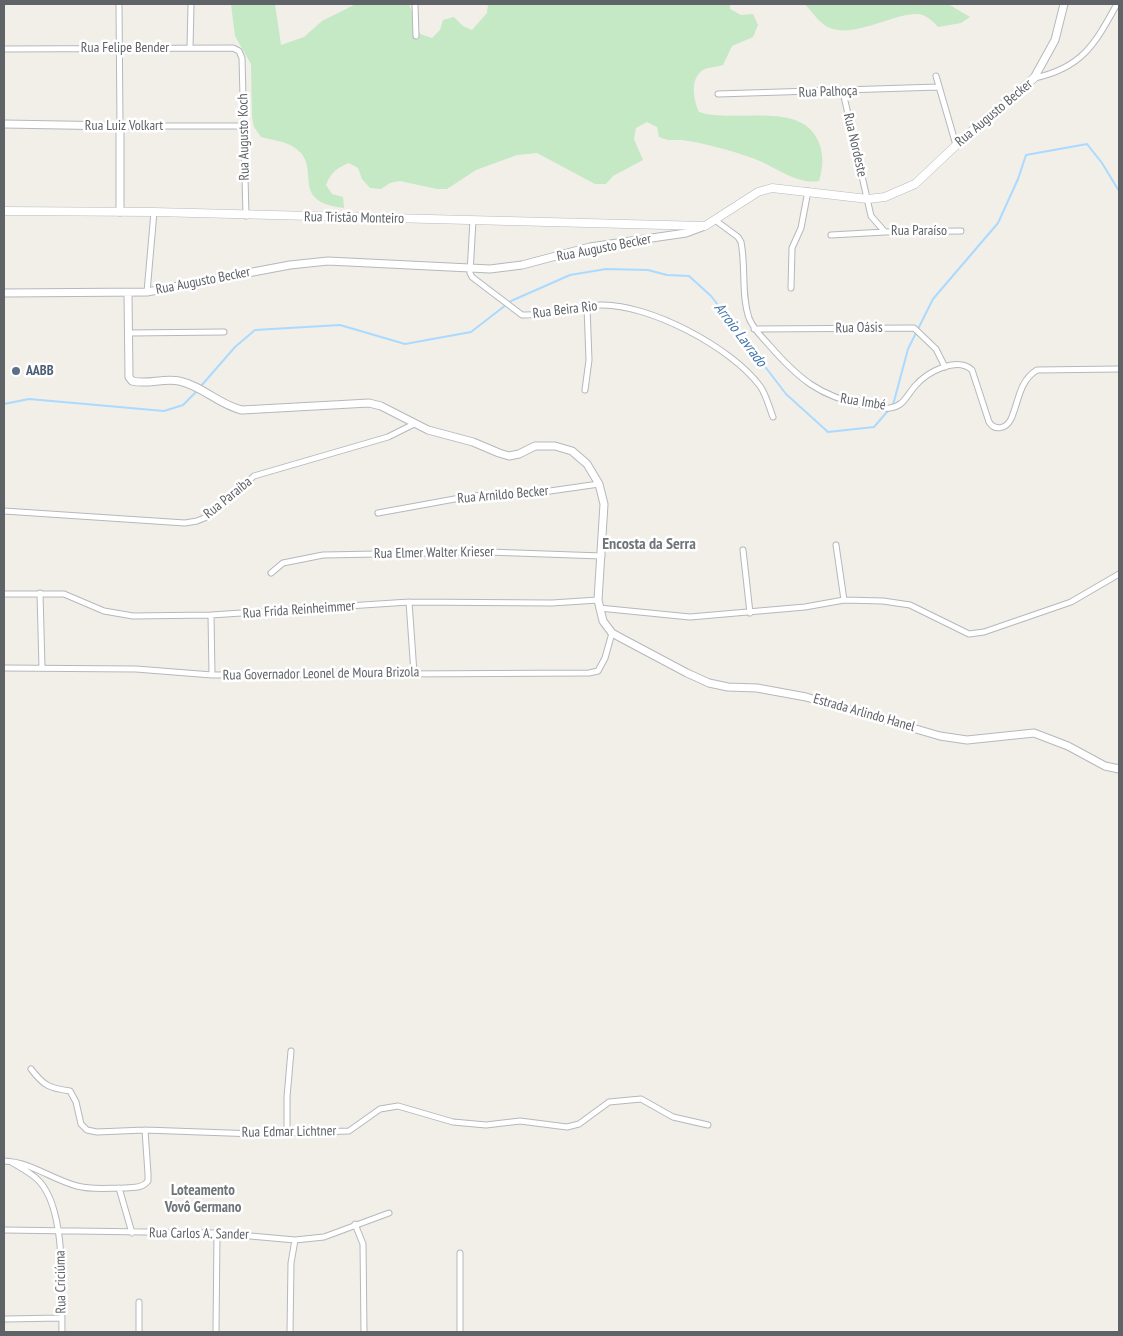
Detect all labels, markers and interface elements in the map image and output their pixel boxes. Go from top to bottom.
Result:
street label: Rua Felipe Bender [81,40,169,56]
street label: Rua Augusto Becker [952,76,1036,150]
street label: Rua Palhoça [798,83,858,101]
street label: Rua Augusto Koch [235,93,253,181]
street label: Rua Nordeste [840,112,870,178]
street label: Rua Luiz Volkart [85,118,163,134]
street label: Rua Tristão Monteiro [304,209,404,227]
street label: Rua Paraíso [891,223,947,239]
street label: Rua Augusto Becker [555,231,653,265]
street label: Rua Augusto Becker [154,264,252,298]
street label: Rua Beira Rio [532,298,598,322]
water label: Arroio Lavrado [710,299,770,371]
street label: Rua Oásis [835,319,883,337]
place label: AABB [26,363,54,379]
marker: AABB [10,365,22,377]
street label: Rua Imbé [839,390,887,414]
street label: Rua Paraíba [201,474,255,522]
street label: Rua Arnildo Becker [457,483,549,507]
district label: Encosta da Serra [602,534,696,554]
street label: Rua Elmer Walter Krieser [374,544,494,562]
street label: Rua Frida Reinheimmer [242,598,356,622]
street label: Rua Governador Leonel de Moura Brizola [223,664,419,684]
street label: Estrada Arlindo Hanel [811,690,917,736]
street label: Rua Edmar Lichtner [242,1123,336,1141]
district label: Loteamento Vovô Germano [165,1182,241,1217]
street label: Rua Carlos A. Sander [149,1225,249,1243]
street label: Rua Criciúma [52,1250,70,1314]

